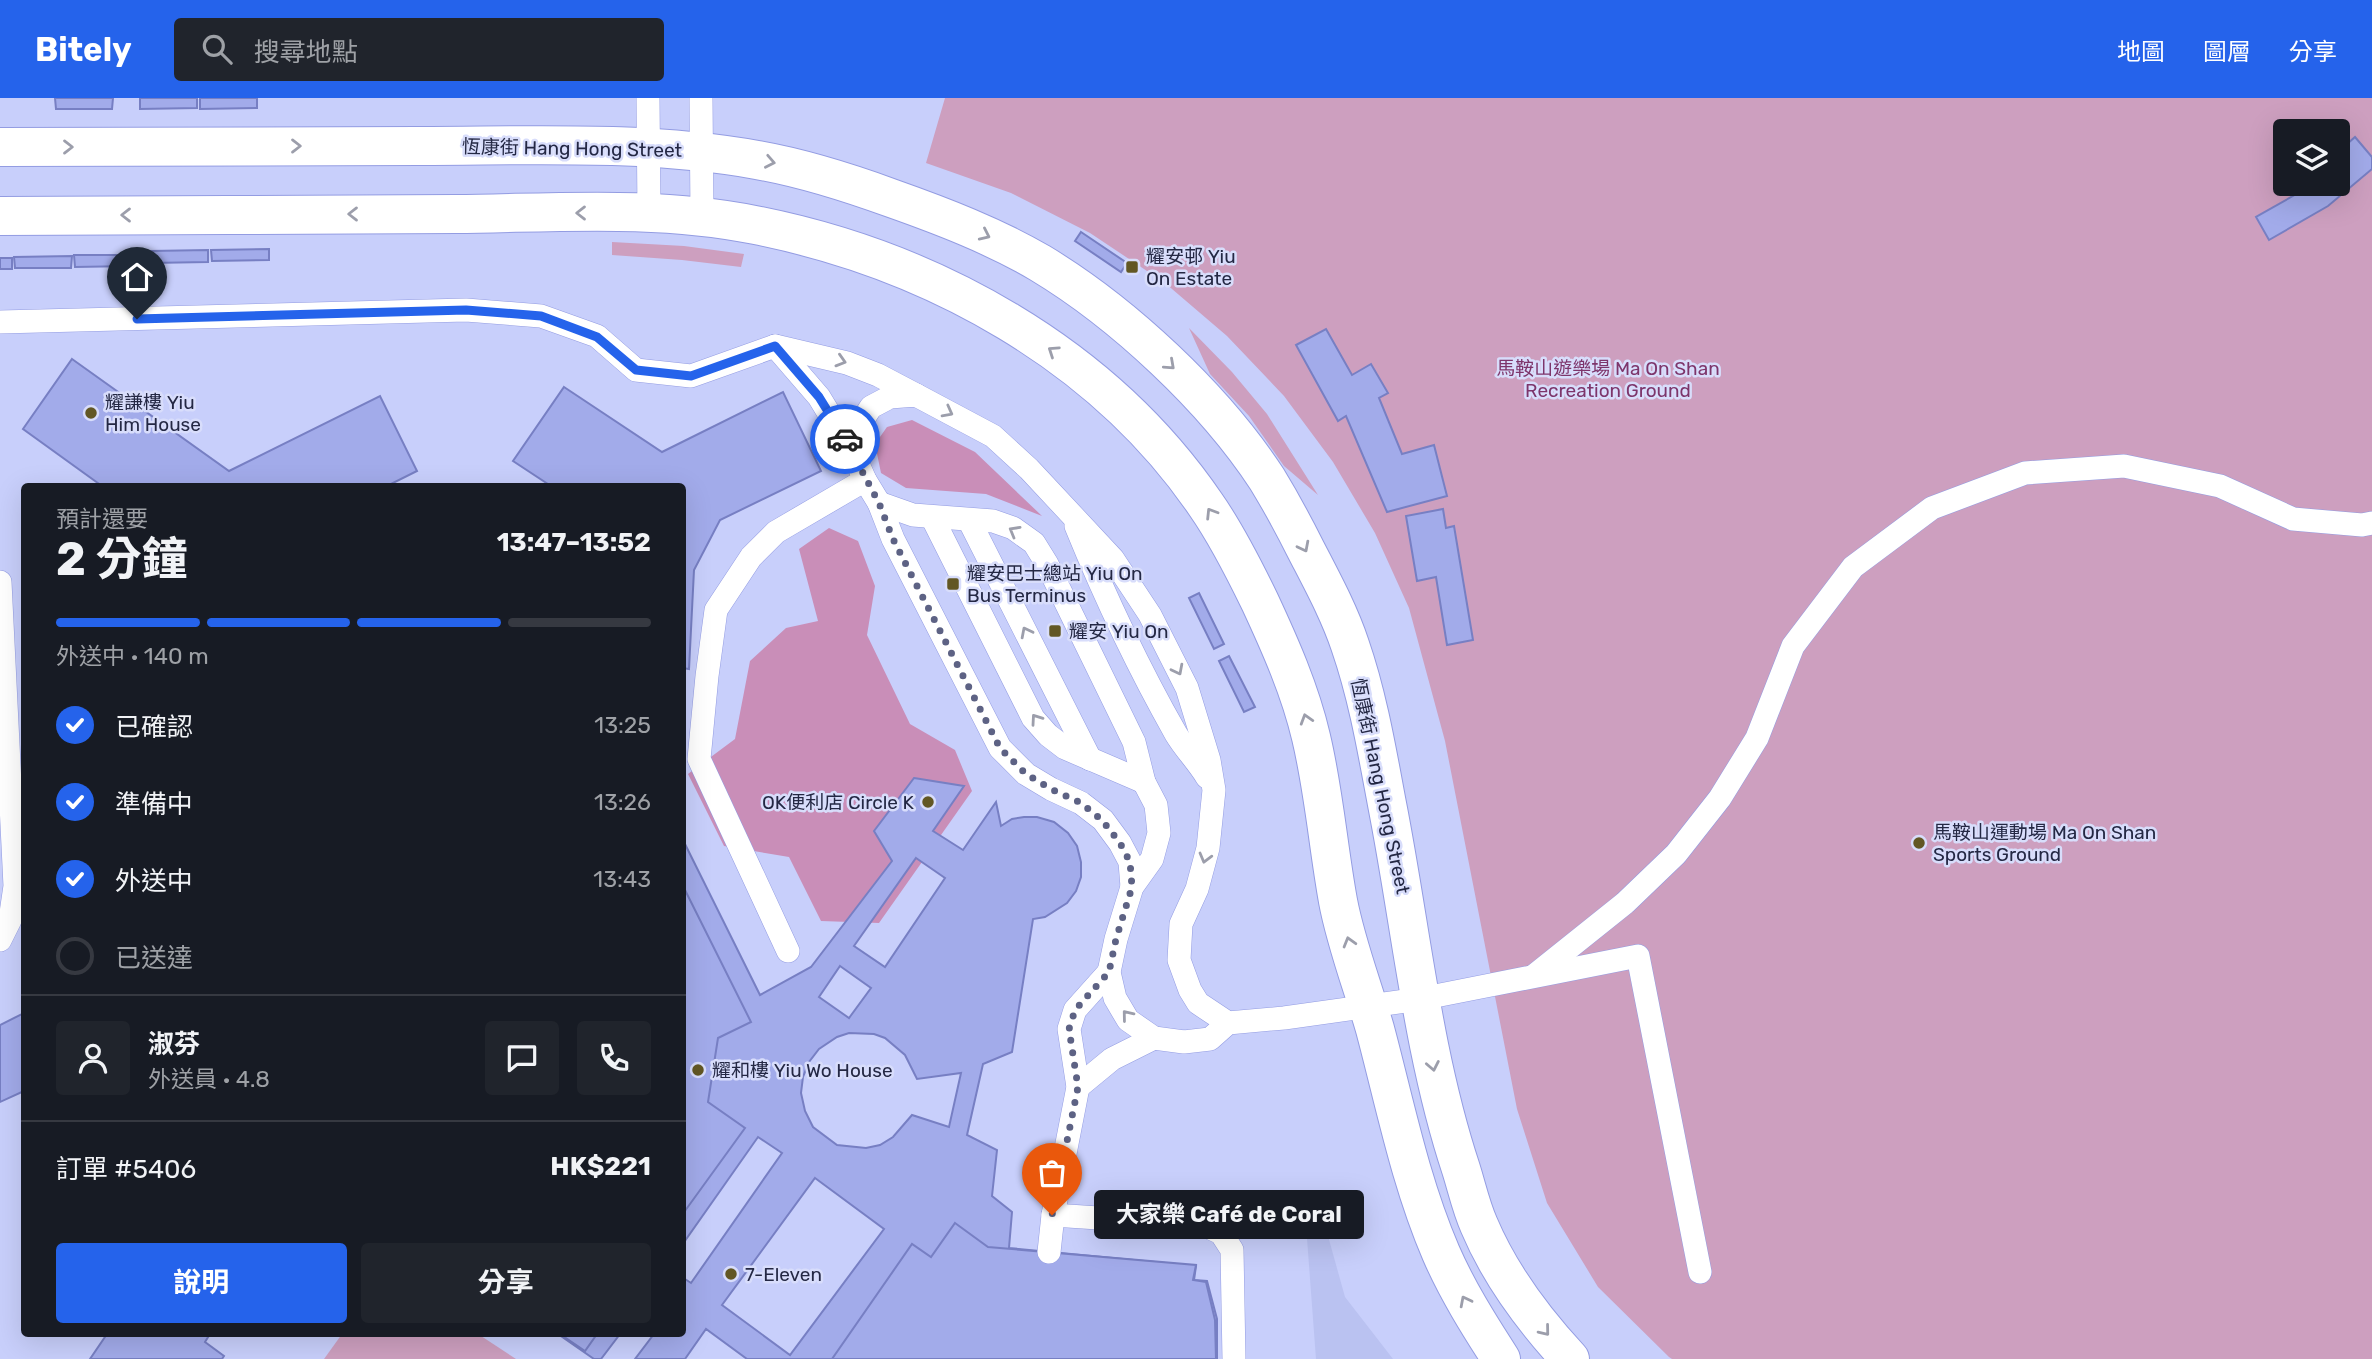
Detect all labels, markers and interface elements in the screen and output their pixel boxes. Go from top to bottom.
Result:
search box [174,18,664,81]
text: Bitely [35,30,132,69]
icon: search [198,30,236,68]
text: 搜尋地點 [254,37,358,68]
text: 地圖 [2117,38,2165,66]
text: 圖層 [2203,38,2251,66]
text: 分享 [2289,38,2337,66]
map controls [2273,119,2350,196]
button: layers [2273,119,2350,196]
street label: 恆康街 Hang Hong Street [462,135,683,162]
one-way arrow [291,138,301,154]
one-way arrow [63,139,74,155]
one-way arrow [764,154,776,169]
one-way arrow [575,205,586,221]
one-way arrow [348,206,358,222]
one-way arrow [120,207,131,223]
one-way arrow [977,227,990,241]
place label: 耀安邨 Yiu On Estate [1146,245,1236,290]
pin [107,247,167,319]
icon: home [118,258,156,296]
marker: 耀安邨 Yiu On Estate [1124,259,1140,275]
one-way arrow [1048,347,1061,359]
one-way arrow [835,353,847,368]
one-way arrow [1162,357,1175,370]
park label: 馬鞍山遊樂場 Ma On Shan Recreation Ground [1496,357,1720,402]
place label: 耀謙樓 Yiu Him House [105,391,201,436]
courier [810,404,880,474]
one-way arrow [941,404,953,418]
marker: 耀謙樓 Yiu Him House [83,405,99,421]
icon: car [826,420,864,458]
text: 預計還要 [56,505,148,533]
one-way arrow [1207,507,1220,520]
one-way arrow [1009,526,1022,539]
text: 13:47–13:52 [497,527,651,558]
text: 2 分鐘 [56,532,188,587]
one-way arrow [1296,540,1310,552]
place label: 耀安巴士總站 Yiu On Bus Terminus [967,562,1143,607]
marker: 耀安巴士總站 Yiu On Bus Terminus [945,576,961,592]
place label: 耀安 Yiu On [1069,620,1169,643]
marker: 耀安 Yiu On [1047,623,1063,639]
one-way arrow [1021,627,1035,639]
text: 外送中 · 140 m [56,642,209,670]
one-way arrow [1169,663,1183,675]
street label: 恆康街 Hang Hong Street [1346,676,1415,897]
icon: check [56,706,94,744]
text: 13:25 [594,711,651,739]
text: 已確認 [115,712,193,743]
one-way arrow [1299,713,1314,725]
one-way arrow [1032,714,1044,727]
icon: check [56,783,94,821]
text: 13:26 [594,788,651,816]
text: 準備中 [115,789,193,820]
place label: OK便利店 Circle K [762,791,915,814]
marker: OK便利店 Circle K [920,794,936,810]
place label: 馬鞍山運動場 Ma On Shan Sports Ground [1933,821,2156,866]
marker: 馬鞍山運動場 Ma On Shan Sports Ground [1911,835,1927,851]
one-way arrow [1199,852,1214,864]
icon: check [56,860,94,898]
text: 13:43 [593,865,651,893]
text: 外送中 [115,866,193,897]
one-way arrow [1343,936,1358,948]
text: 已送達 [115,943,193,974]
one-way arrow [1122,1010,1135,1022]
button: person [56,1021,130,1095]
button: chat [485,1021,559,1095]
button: phone [577,1021,651,1095]
text: 淑芬 [148,1029,200,1060]
place label: 耀和樓 Yiu Wo House [712,1059,893,1082]
one-way arrow [1425,1060,1440,1072]
marker: 耀和樓 Yiu Wo House [690,1062,706,1078]
text: 外送員 · 4.8 [148,1065,270,1093]
pin [1022,1143,1082,1215]
text: HK$221 [550,1151,651,1182]
text: 訂單 #5406 [56,1154,196,1185]
icon: bag [1033,1154,1071,1192]
callout: 大家樂 Café de Coral [1094,1190,1364,1240]
text: 大家樂 Café de Coral [1116,1200,1342,1228]
button: 說明 [56,1243,347,1323]
button: 分享 [361,1243,651,1323]
place label: 7-Eleven [745,1263,822,1286]
marker: 7-Eleven [723,1266,739,1282]
one-way arrow [1459,1296,1473,1308]
one-way arrow [1537,1324,1550,1336]

